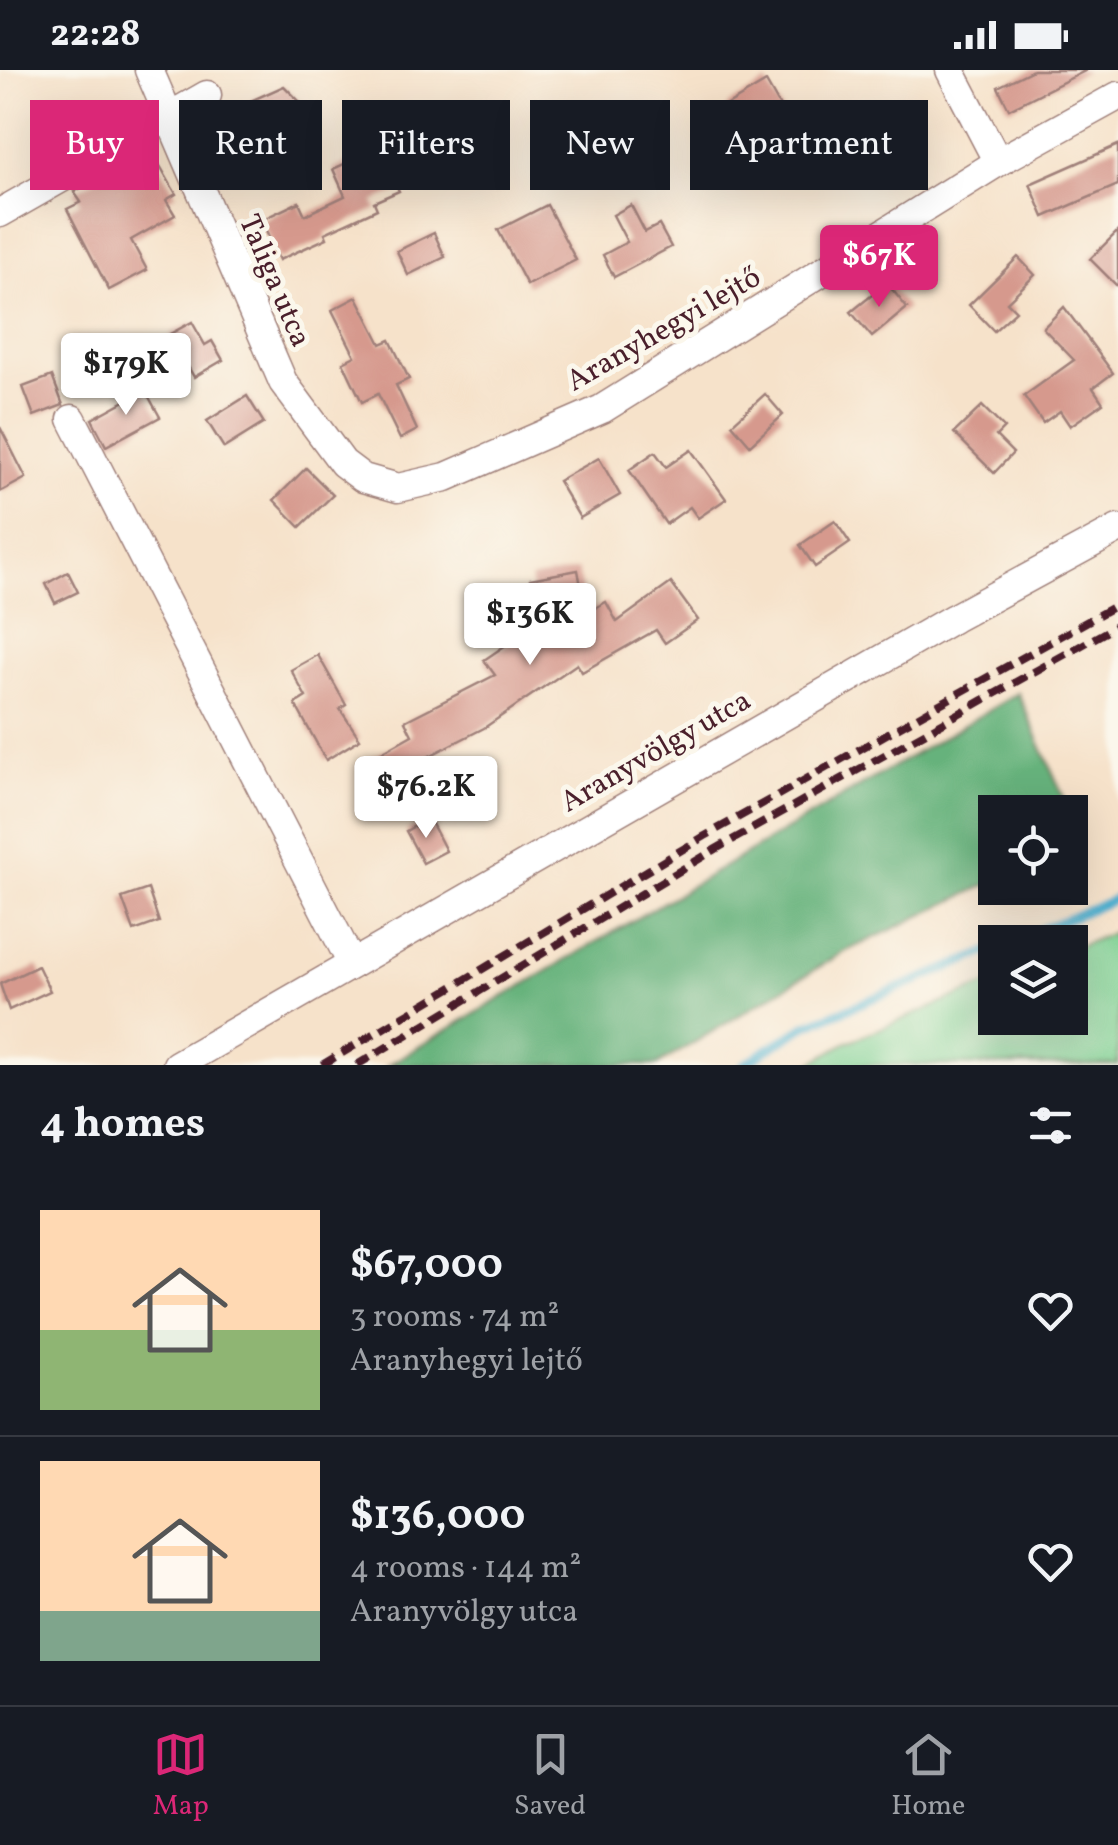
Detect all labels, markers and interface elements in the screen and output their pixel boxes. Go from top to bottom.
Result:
text: 22:28 [50,9,141,62]
chip: Buy [30,100,159,190]
chip: Rent [179,100,322,190]
chip: Filters [342,100,510,190]
chip: New [530,100,670,190]
chip: Apartment [690,100,928,190]
street label: Taliga utca [227,208,321,354]
pin: $67K [820,225,938,310]
text: $67K [842,235,916,279]
street label: Aranyhegyi lejtő [559,257,769,403]
pin: $179K [56,333,196,418]
text: $179K [83,343,169,387]
pin: $136K [460,583,600,668]
text: $136K [486,593,574,637]
street label: Aranyvölgy utca [553,680,759,824]
pin: $76.2K [345,756,507,841]
text: $76.2K [376,766,476,810]
map controls [978,795,1088,1035]
button: locate [978,795,1088,905]
button: layers [978,925,1088,1035]
text: 4 homes [40,1096,205,1155]
icon: filters [1023,1098,1078,1153]
text: $67,000 [350,1237,503,1296]
icon: home [120,1250,240,1370]
icon: heart [1023,1283,1078,1338]
text: 3 rooms · 74 m² [350,1296,559,1340]
text: Aranyhegyi lejtő [350,1340,583,1384]
text: $136,000 [350,1488,525,1547]
icon: home [120,1501,240,1621]
icon: heart [1023,1534,1078,1589]
text: 4 rooms · 144 m² [350,1547,581,1591]
text: Aranyvölgy utca [350,1591,578,1635]
tab: Map [153,1727,209,1826]
tab: Saved [514,1727,586,1826]
tab: Home [891,1727,965,1826]

